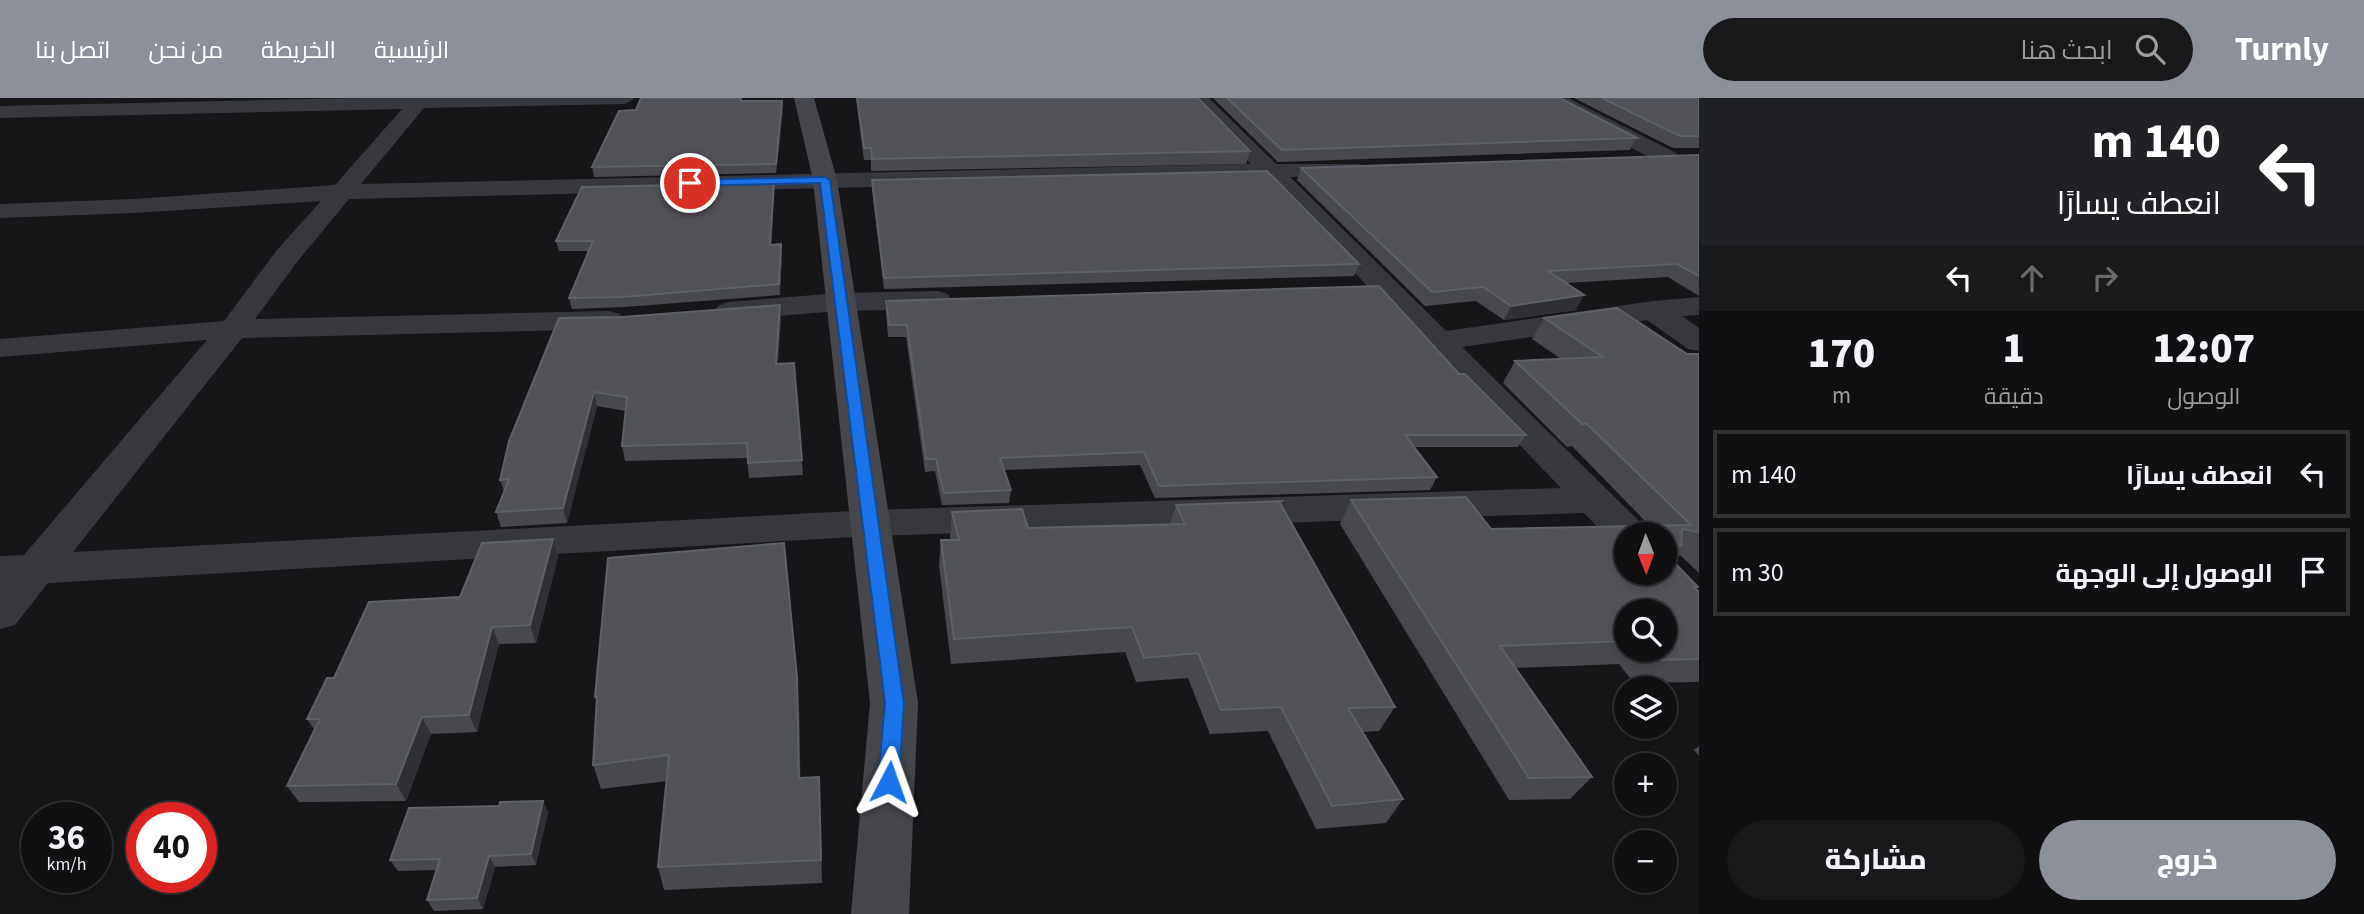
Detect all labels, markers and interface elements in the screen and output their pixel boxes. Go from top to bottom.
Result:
search box [1703,18,2193,81]
text: Turnly [2235,26,2329,73]
icon: search [2131,30,2169,68]
text: ابحث هنا [2021,32,2113,69]
text: اتصل بنا [35,33,110,68]
text: من نحن [148,33,223,68]
text: الخريطة [261,33,336,68]
text: الرئيسية [374,33,449,68]
text: 140 m [2092,107,2221,177]
icon: left [2245,126,2336,217]
pin [660,153,720,213]
icon: arrive [671,164,709,202]
text: انعطف يسارًا [2057,181,2221,227]
icon: left [1940,259,1978,297]
icon: ahead [2013,259,2051,297]
icon: right [2086,259,2124,297]
text: 1 [2003,319,2025,379]
text: 12:07 [2152,319,2255,379]
text: 170 [1808,324,1875,384]
text: m [1832,379,1851,412]
text: دقيقة [1984,380,2044,413]
text: الوصول [2167,380,2240,413]
icon: left [2294,455,2332,493]
text: 140 m [1731,456,1797,493]
text: انعطف يسارًا [2126,457,2273,494]
north arrow [1614,522,1676,584]
map controls [1614,522,1677,893]
icon: arrive [2294,553,2332,591]
text: 30 m [1731,554,1784,591]
text: الوصول إلى الوجهة [2055,555,2273,592]
button: search [1614,599,1677,662]
button: layers [1614,676,1677,739]
position arrow [852,745,926,819]
button: + [1614,753,1677,816]
speed limit sign: 40 [126,802,217,893]
text: 36 [48,813,85,863]
button: مشاركة [1727,820,2025,900]
button: خروج [2039,820,2336,900]
button: − [1614,830,1677,893]
text: km/h [47,852,86,877]

